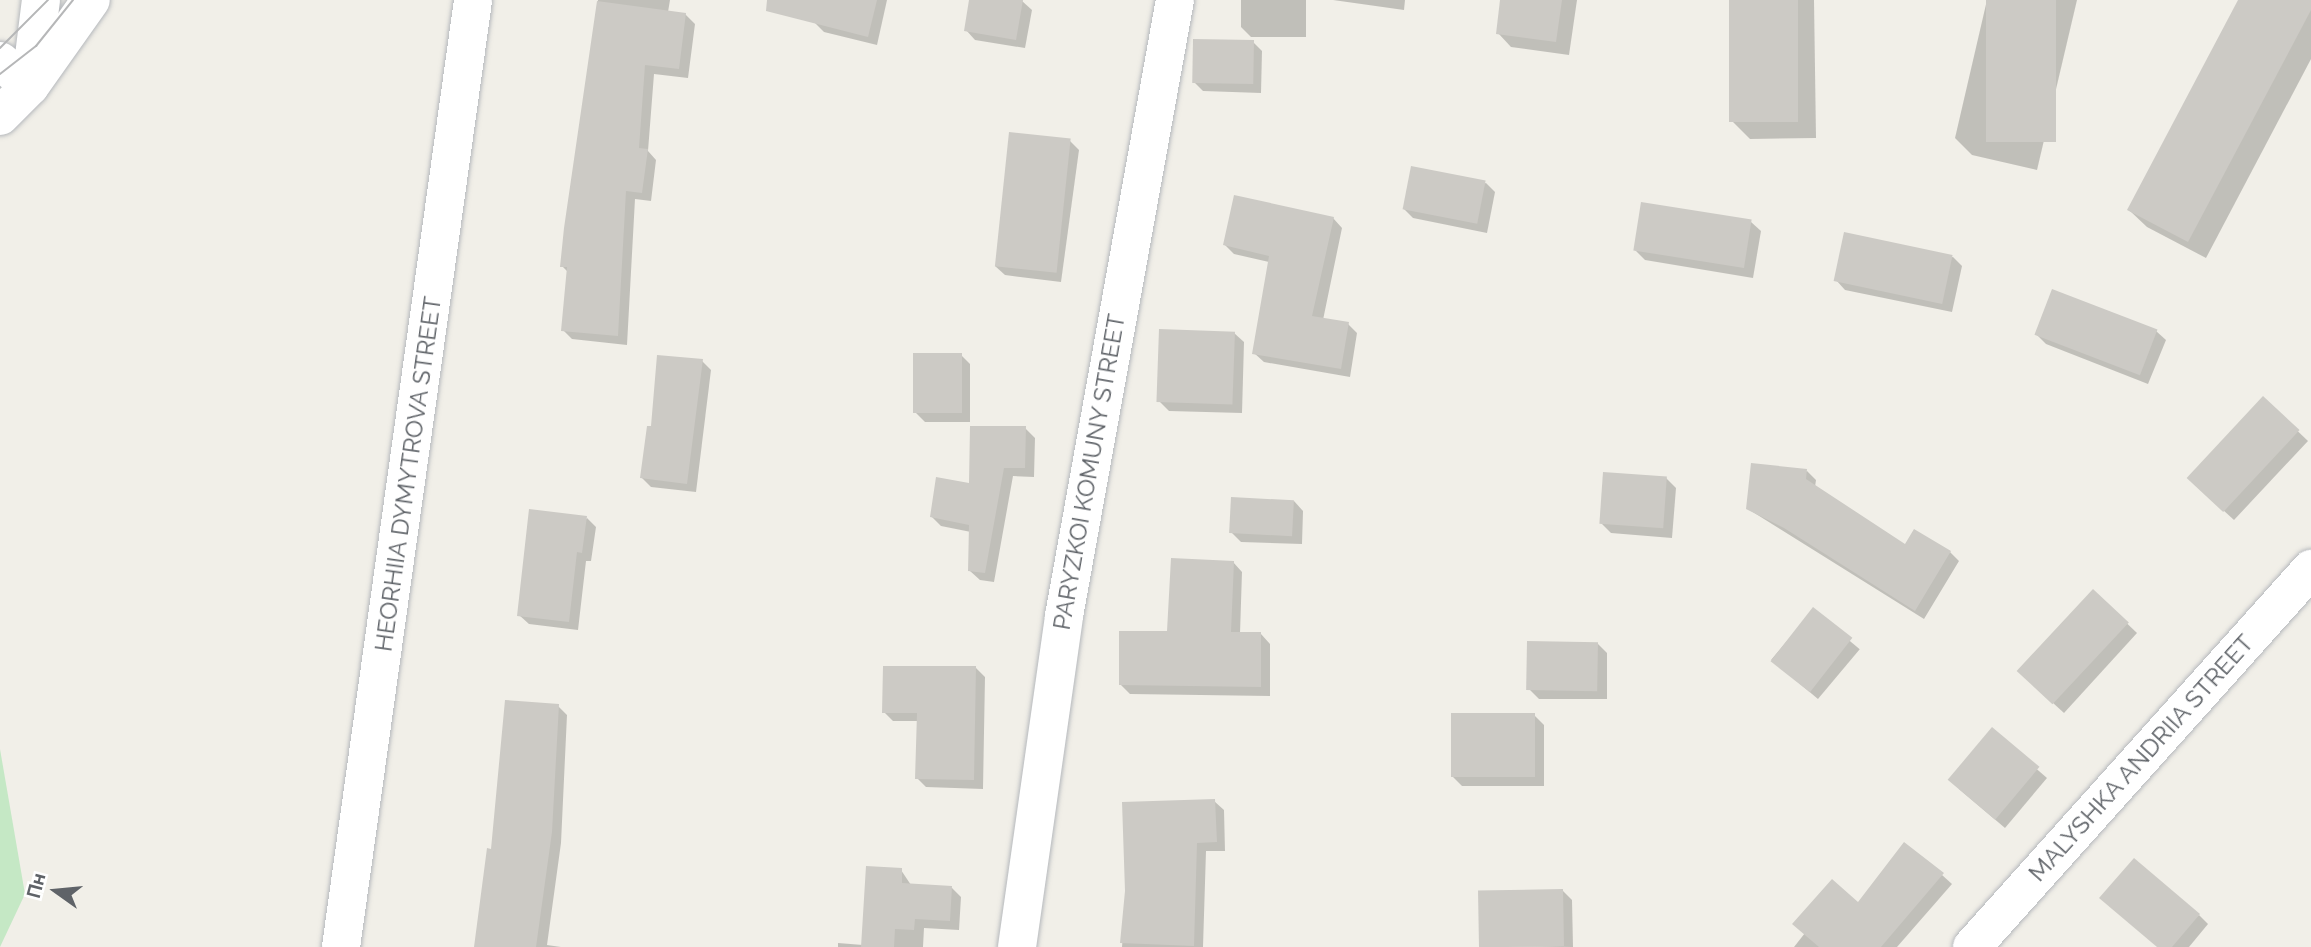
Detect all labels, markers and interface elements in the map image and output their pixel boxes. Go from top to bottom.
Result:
street label: HEORHIIA DYMYTROVA STREET [369,294,447,654]
street label: PARYZKOI KOMUNY STREET [1047,311,1131,633]
street label: MALYSHKA ANDRIIA STREET [2022,628,2260,888]
north arrow [21,856,91,926]
text: Пн [22,871,50,901]

